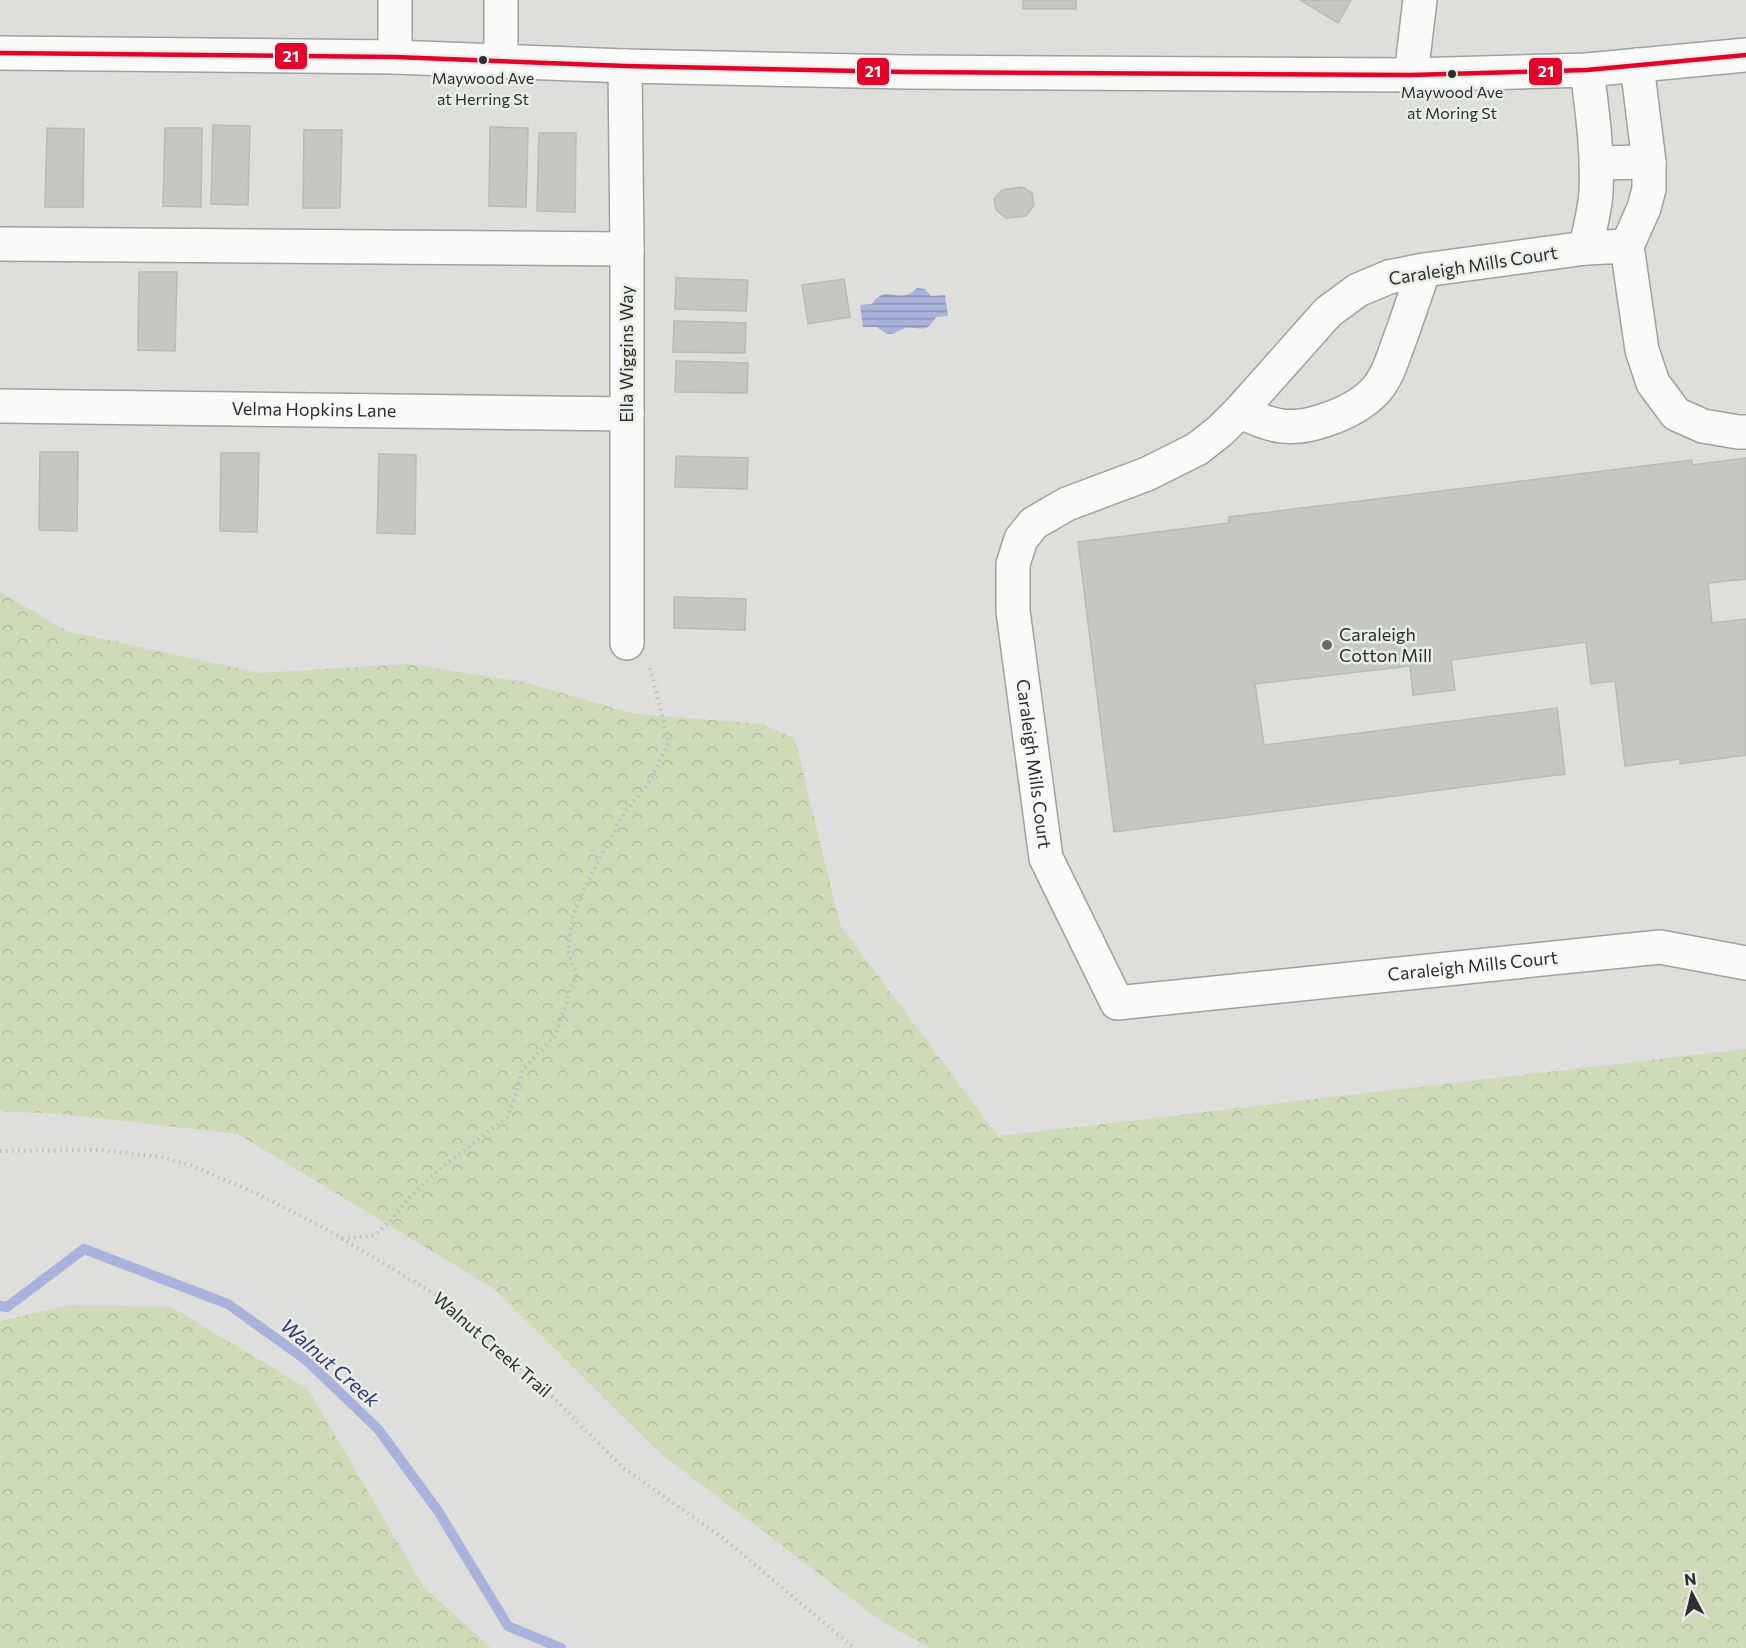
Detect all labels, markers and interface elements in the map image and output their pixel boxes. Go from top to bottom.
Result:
line badge: 21 [274,42,308,70]
text: 21 [283,46,299,65]
marker: Maywood Ave at Herring St [477,54,489,66]
line badge: 21 [856,57,890,86]
line badge: 21 [1528,57,1563,86]
text: 21 [865,61,881,80]
text: 21 [1538,61,1554,80]
place label: Maywood Ave at Herring St [432,68,534,108]
marker: Maywood Ave at Moring St [1446,68,1458,80]
place label: Maywood Ave at Moring St [1401,82,1503,122]
street label: Caraleigh Mills Court [1387,241,1559,289]
street label: Ella Wiggins Way [615,285,637,423]
street label: Velma Hopkins Lane [232,397,396,421]
place label: Caraleigh Cotton Mill [1339,623,1432,666]
marker: Caraleigh Cotton Mill [1320,638,1334,652]
street label: Caraleigh Mills Court [1012,678,1057,850]
street label: Caraleigh Mills Court [1386,946,1559,985]
street label: Walnut Creek Trail [429,1287,556,1402]
water label: Walnut Creek [276,1313,386,1412]
north arrow [1662,1564,1722,1624]
text: N [1683,1568,1697,1589]

